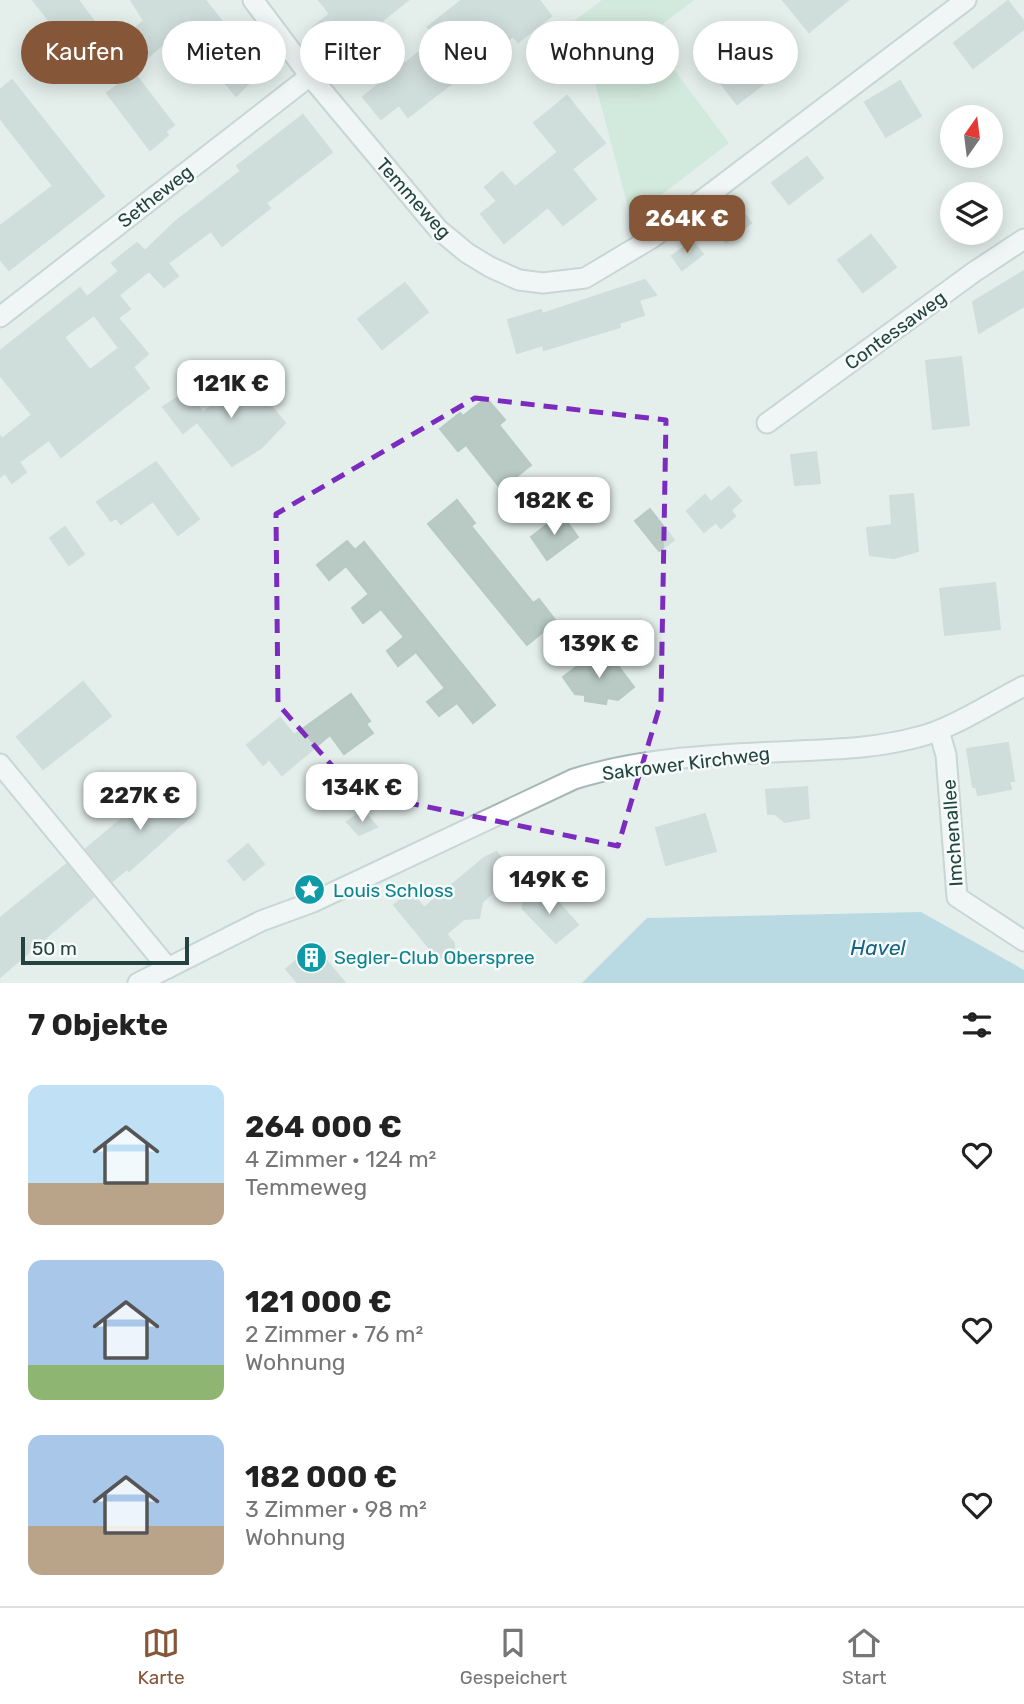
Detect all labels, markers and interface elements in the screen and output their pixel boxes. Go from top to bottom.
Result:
chip: Kaufen [21,21,148,84]
chip: Mieten [162,21,286,84]
chip: Filter [300,21,405,84]
chip: Neu [419,21,512,84]
chip: Wohnung [526,21,679,84]
chip: Haus [693,21,798,84]
north arrow [940,105,1003,168]
map controls [940,105,1003,245]
street label: Temmeweg [371,153,456,244]
street label: Setheweg [113,160,197,233]
button: layers [940,182,1003,245]
pin: 264K € [630,196,744,255]
text: 264K € [645,204,729,232]
street label: Contessaweg [840,286,951,375]
pin: 121K € [174,360,288,420]
text: 121K € [193,369,269,397]
pin: 182K € [497,477,611,537]
text: 182K € [514,486,594,514]
pin: 139K € [542,620,656,680]
text: 139K € [559,629,639,657]
street label: Sakrower Kirchweg [601,742,771,785]
pin: 134K € [305,764,419,824]
pin: 227K € [83,772,197,832]
text: 134K € [322,773,402,801]
street label: Imchenallee [937,779,968,887]
text: 227K € [99,781,181,809]
pin: 149K € [492,856,606,916]
text: 149K € [509,865,589,893]
place icon: Louis Schloss [293,873,327,907]
place label: Louis Schloss [333,879,454,902]
scale bar [21,934,189,966]
water label: Havel [850,935,907,960]
text: 50 m [32,937,77,960]
building icon: Segler-Club Oberspree [294,940,328,974]
place label: Segler-Club Oberspree [334,946,535,969]
icon: filters [958,1006,996,1044]
text: 7 Objekte [28,1007,168,1043]
text: 264 000 € [245,1109,402,1145]
icon: home [84,1113,168,1197]
icon: heart [958,1136,996,1174]
text: 4 Zimmer · 124 m² [245,1145,436,1173]
text: Temmeweg [245,1173,367,1201]
text: 121 000 € [245,1284,392,1320]
icon: home [84,1288,168,1372]
icon: heart [958,1311,996,1349]
text: 2 Zimmer · 76 m² [245,1320,423,1348]
text: Wohnung [245,1348,346,1376]
text: 182 000 € [245,1459,397,1495]
icon: home [84,1463,168,1547]
icon: heart [958,1486,996,1524]
text: 3 Zimmer · 98 m² [245,1495,427,1523]
text: Wohnung [245,1523,346,1551]
tab: Karte [138,1624,185,1689]
tab: Gespeichert [460,1624,567,1689]
tab: Start [842,1624,886,1689]

